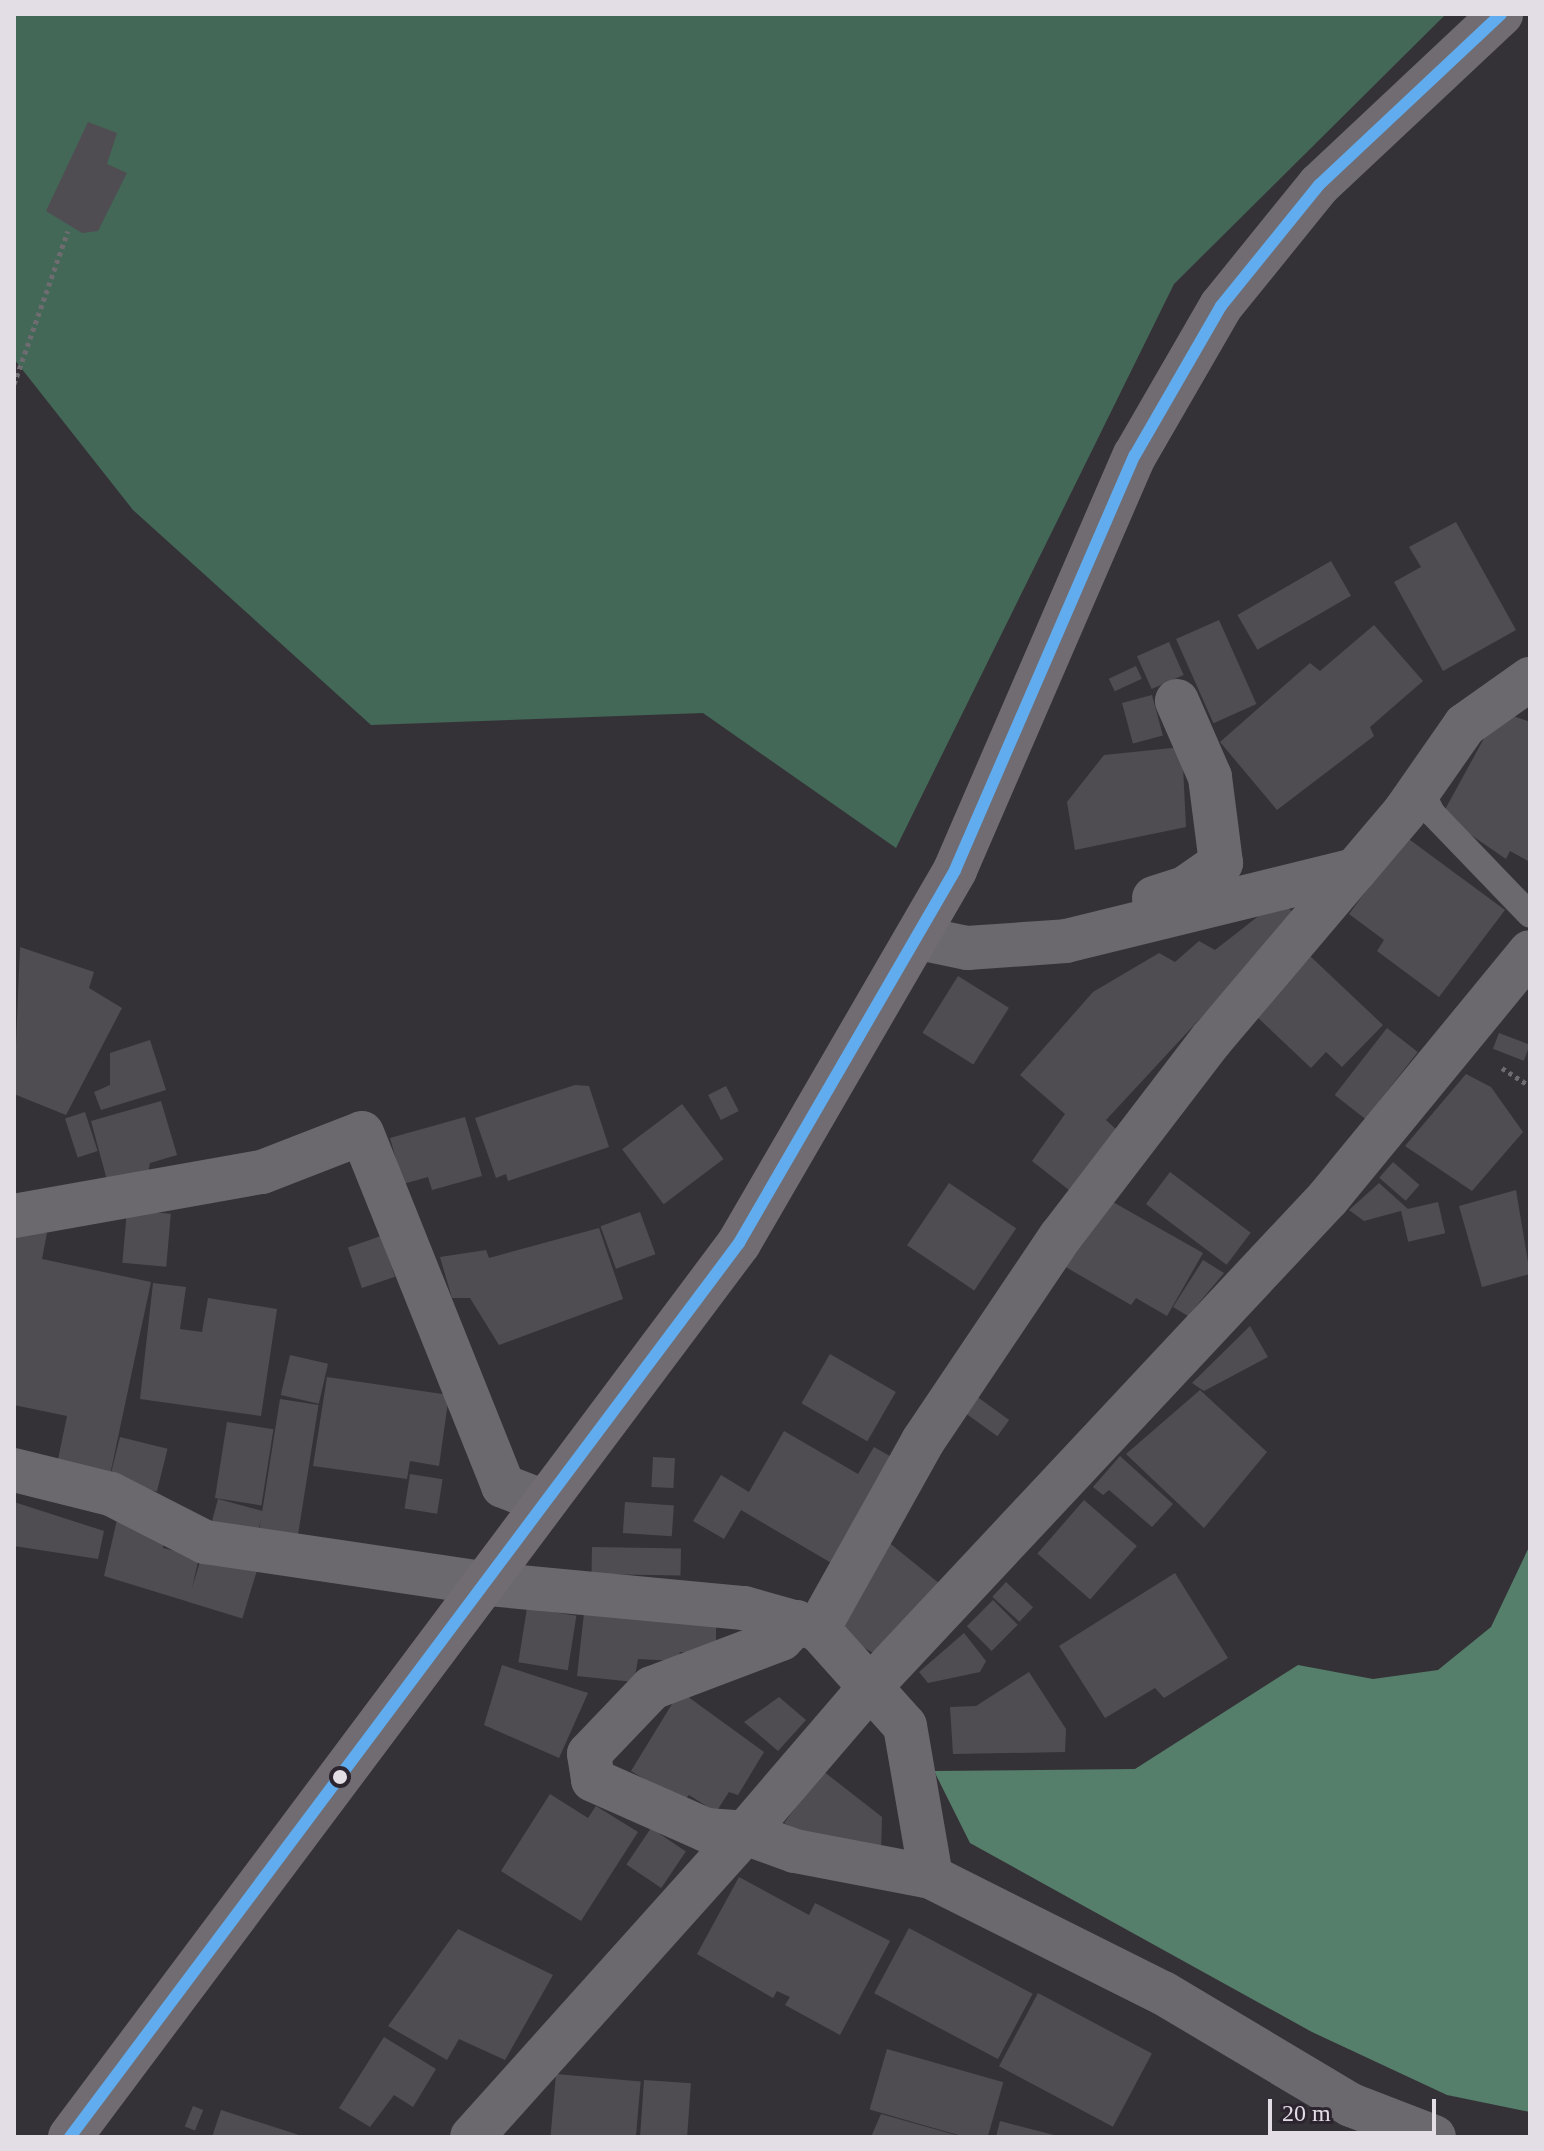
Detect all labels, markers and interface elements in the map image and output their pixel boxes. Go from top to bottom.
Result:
unlabelled marker [332,1769,348,1785]
scale bar [1272,2083,1440,2133]
text: 20 m [1282,2100,1331,2126]

